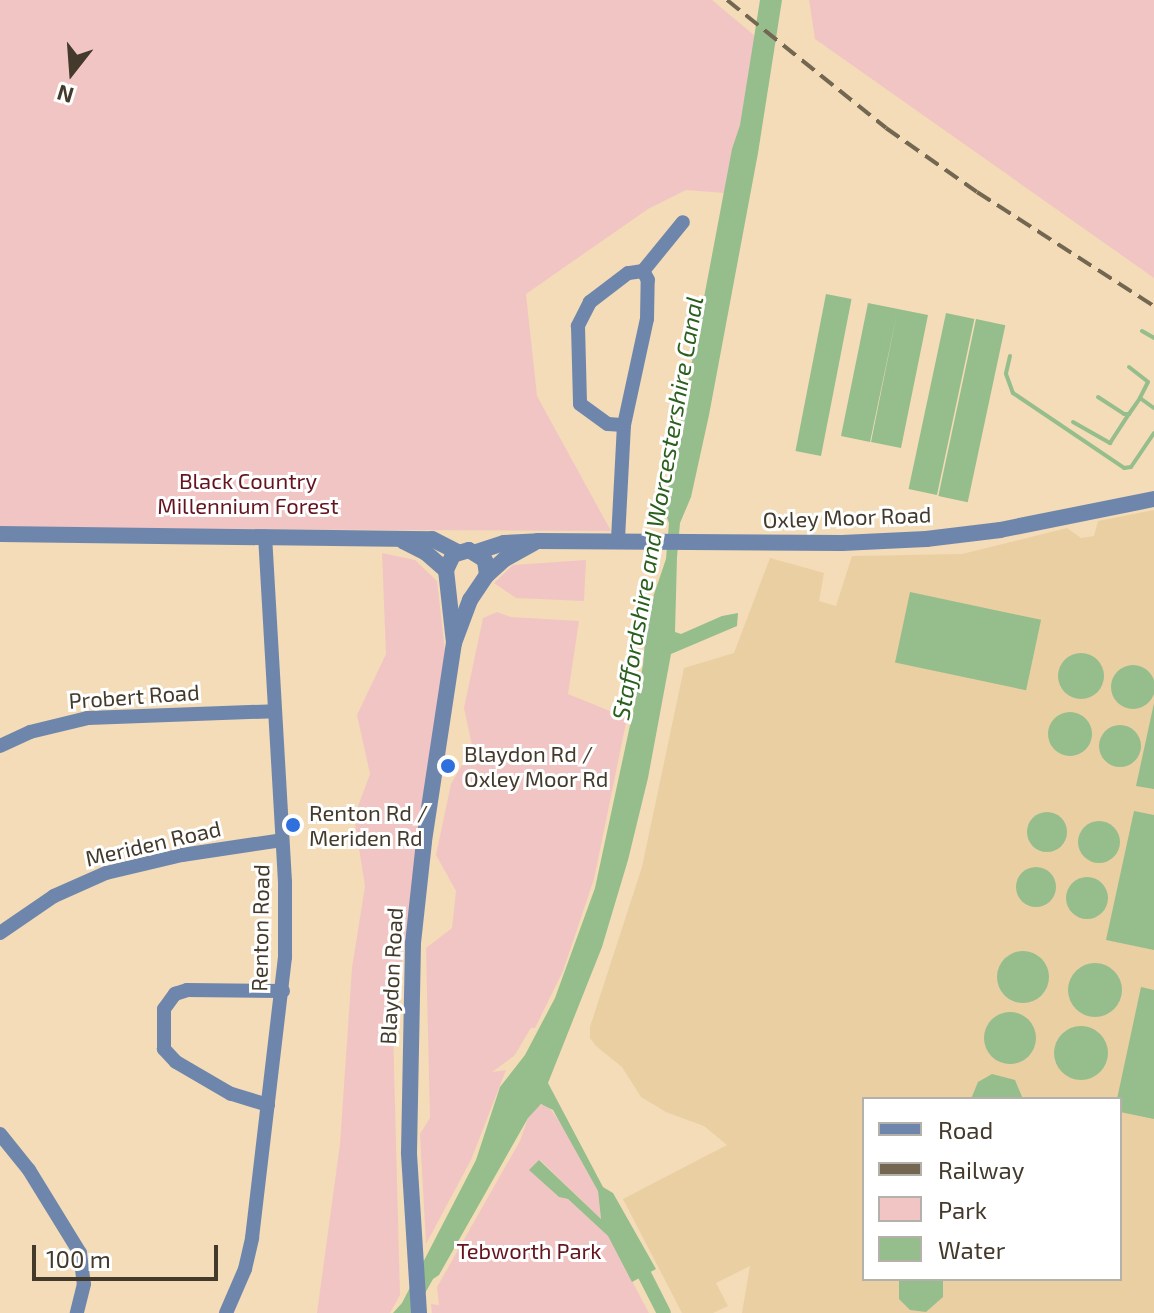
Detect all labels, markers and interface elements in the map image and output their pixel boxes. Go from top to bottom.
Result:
north arrow [32,32,112,112]
text: N [54,80,76,110]
water label: Staffordshire and Worcestershire Canal [605,294,709,722]
park label: Black Country Millennium Forest [157,467,339,518]
street label: Oxley Moor Road [762,501,932,533]
street label: Probert Road [68,678,200,714]
place label: Blaydon Rd / Oxley Moor Rd [464,740,609,792]
marker: Blaydon Rd / Oxley Moor Rd [439,757,457,775]
place label: Renton Rd / Meriden Rd [309,799,428,850]
street label: Meriden Road [83,815,223,871]
marker: Renton Rd / Meriden Rd [284,816,302,834]
street label: Renton Road [246,864,274,992]
street label: Blaydon Road [374,907,408,1045]
legend [862,1097,1122,1281]
text: Road [938,1115,993,1144]
text: Railway [938,1155,1024,1184]
text: Park [938,1195,987,1224]
scale bar [36,1229,222,1279]
text: Water [938,1235,1005,1264]
park label: Tebworth Park [456,1238,602,1264]
text: 100 m [46,1244,111,1273]

